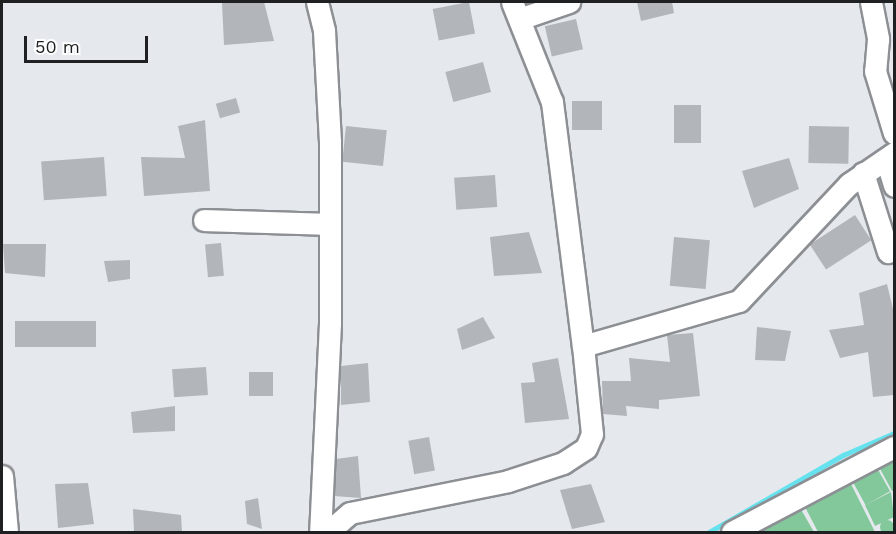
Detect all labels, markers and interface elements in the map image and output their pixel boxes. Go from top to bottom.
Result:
scale bar [27,24,152,62]
text: 50 m [35,36,80,57]

